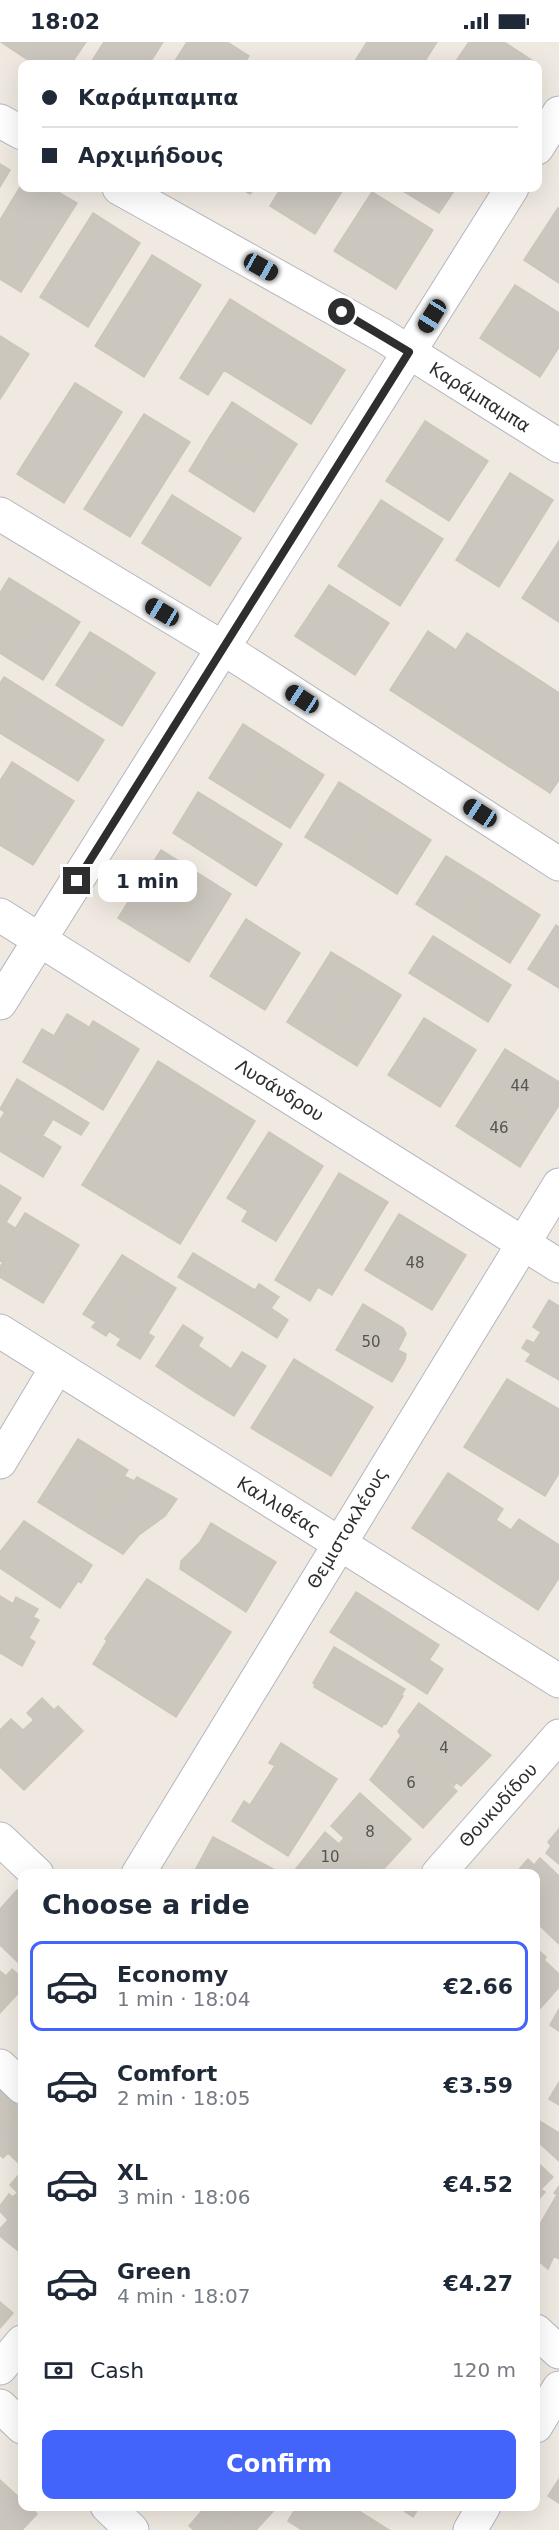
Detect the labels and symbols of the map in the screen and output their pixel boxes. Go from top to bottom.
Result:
car [241,250,281,284]
car [415,296,449,336]
route start [328,298,355,325]
street label: Καράμπαμπα [426,358,534,436]
car [142,595,182,629]
car [282,682,322,716]
car [460,796,500,830]
callout: 1 min [98,860,197,902]
route end [63,867,90,894]
street label: Λυσάνδρου [232,1055,328,1125]
house number: 44 [510,1077,530,1095]
house number: 46 [489,1119,509,1137]
house number: 48 [405,1254,425,1272]
house number: 50 [361,1333,381,1351]
street label: Θεμιστοκλέους [303,1464,391,1592]
street label: Καλλιθέας [233,1472,325,1540]
house number: 4 [439,1739,449,1757]
street label: Θουκυδίδου [455,1759,541,1851]
house number: 6 [406,1774,416,1792]
house number: 8 [365,1823,375,1841]
house number: 10 [320,1848,340,1866]

